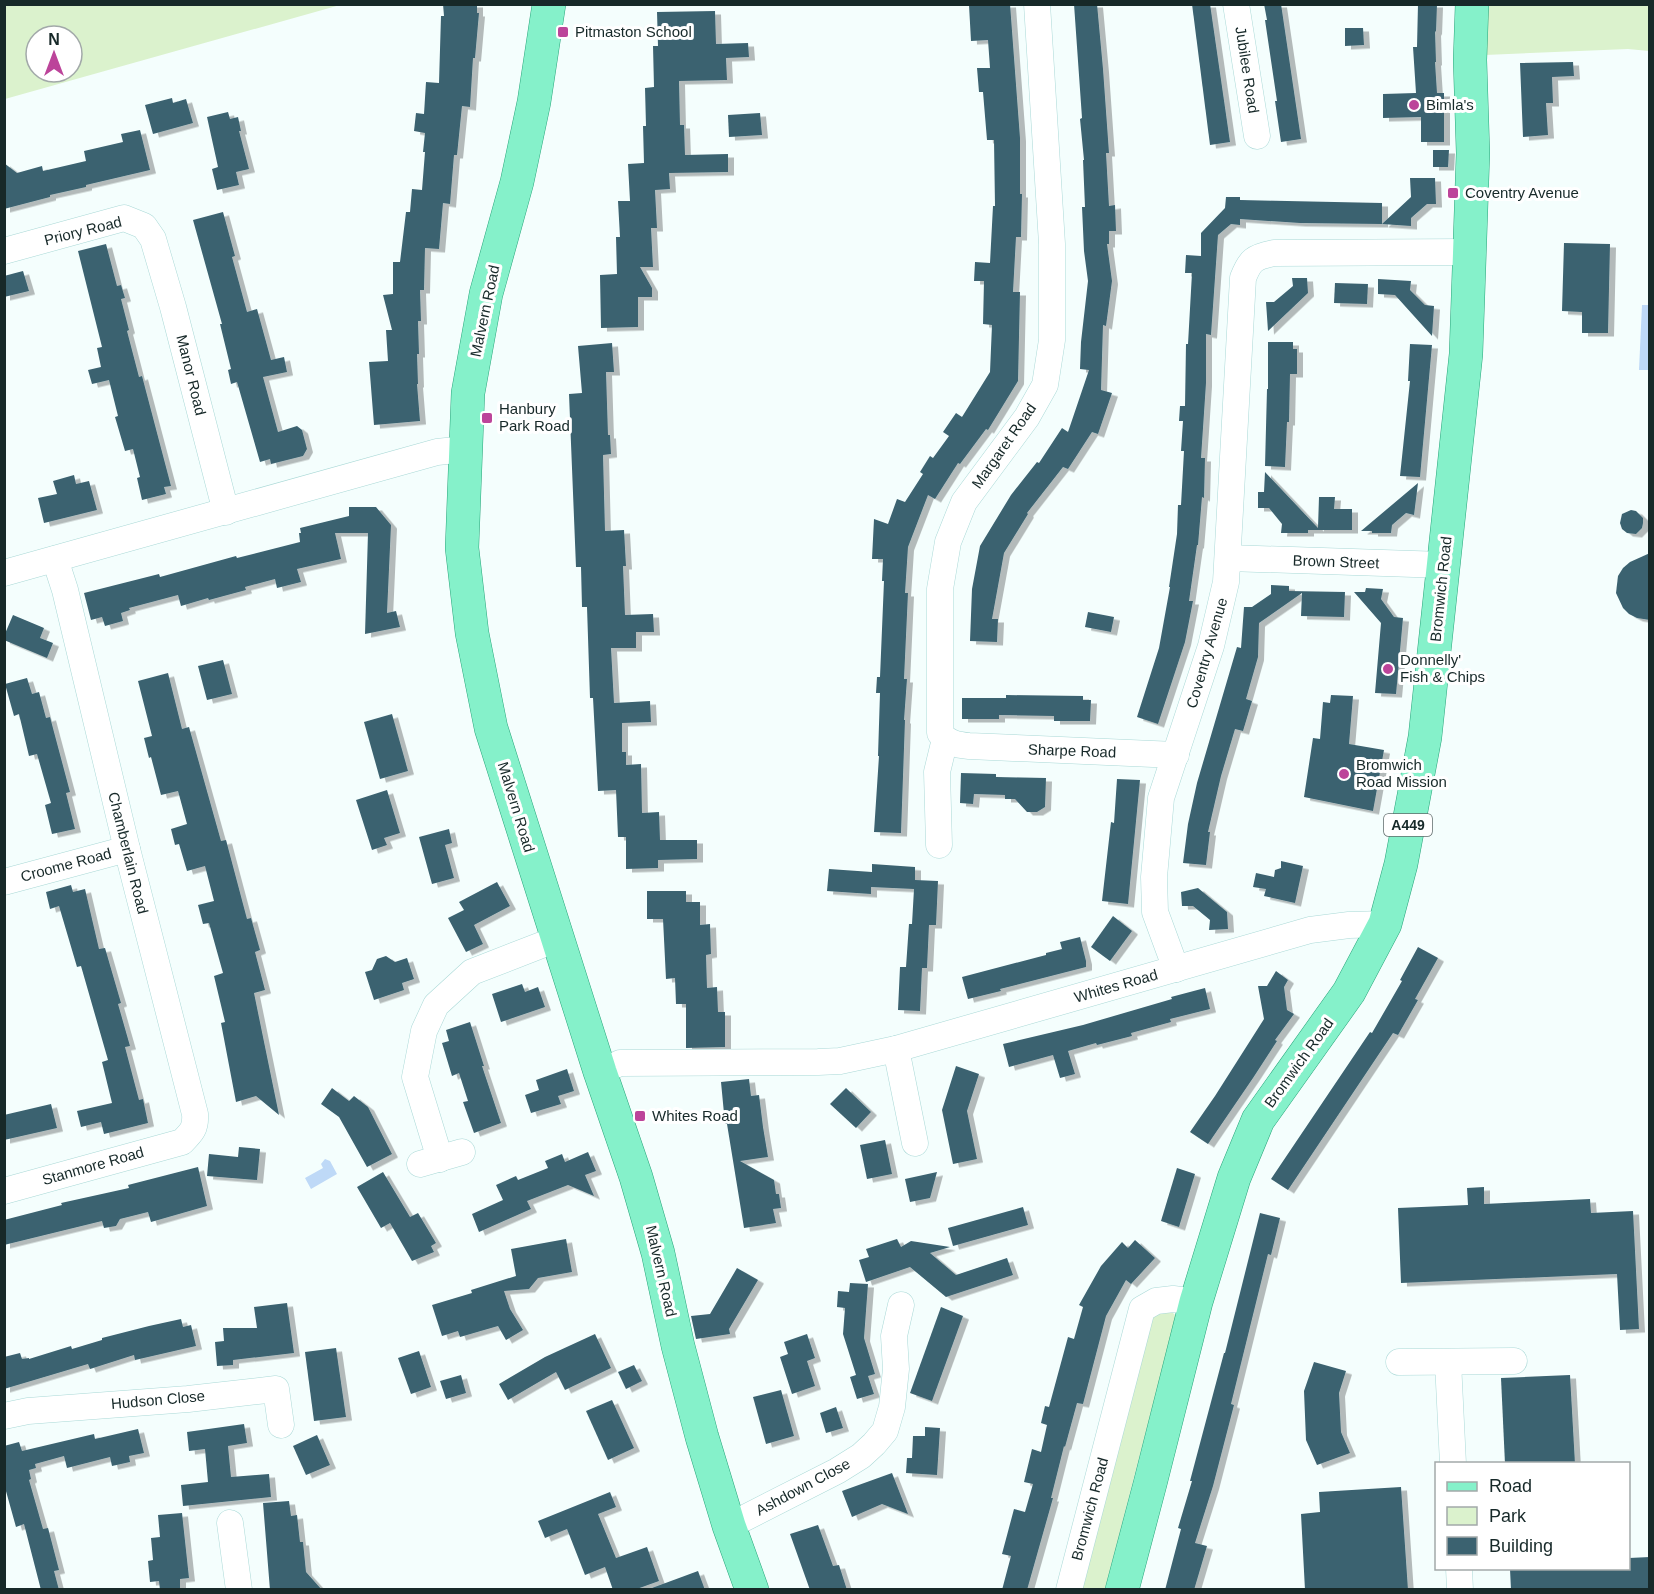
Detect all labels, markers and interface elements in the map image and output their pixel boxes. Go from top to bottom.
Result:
place label: Pitmaston School [575,23,692,40]
north arrow [24,24,84,84]
marker: Pitmaston School [556,25,570,39]
street label: Jubilee Road [1232,25,1263,114]
text: N [48,31,60,48]
place label: Bimla's [1426,96,1474,113]
marker: Bimla's [1407,98,1421,112]
place label: Coventry Avenue [1465,184,1579,201]
marker: Coventry Avenue [1446,186,1460,200]
street label: Priory Road [42,213,123,248]
street label: Malvern Road [466,263,503,358]
street label: Manor Road [173,333,210,417]
place label: Hanbury Park Road [499,400,570,434]
street label: Margaret Road [968,400,1039,492]
marker: Hanbury Park Road [480,411,494,425]
street label: Bromwich Road [1427,535,1454,642]
street label: Brown Street [1292,551,1380,572]
street label: Coventry Avenue [1183,596,1230,710]
place label: Donnelly' Fish & Chips [1400,651,1485,685]
marker: Donnelly' Fish & Chips [1381,662,1395,676]
street label: Sharpe Road [1028,740,1116,761]
place label: Bromwich Road Mission [1356,756,1447,790]
street label: Malvern Road [495,760,538,854]
marker: Bromwich Road Mission [1337,767,1351,781]
street label: Chamberlain Road [105,790,152,916]
road number: A449 [1384,814,1432,836]
street label: Croome Road [19,844,113,885]
street label: Whites Road [1072,966,1159,1006]
street label: Bromwich Road [1261,1015,1337,1111]
place label: Whites Road [652,1107,738,1124]
marker: Whites Road [633,1109,647,1123]
street label: Stanmore Road [40,1143,146,1188]
street label: Malvern Road [643,1223,680,1318]
street label: Hudson Close [110,1387,206,1412]
street label: Ashdown Close [753,1455,853,1519]
street label: Bromwich Road [1068,1456,1111,1562]
legend [1435,1462,1630,1570]
text: Road [1489,1476,1532,1496]
text: Park [1489,1506,1527,1526]
text: Building [1489,1536,1553,1556]

